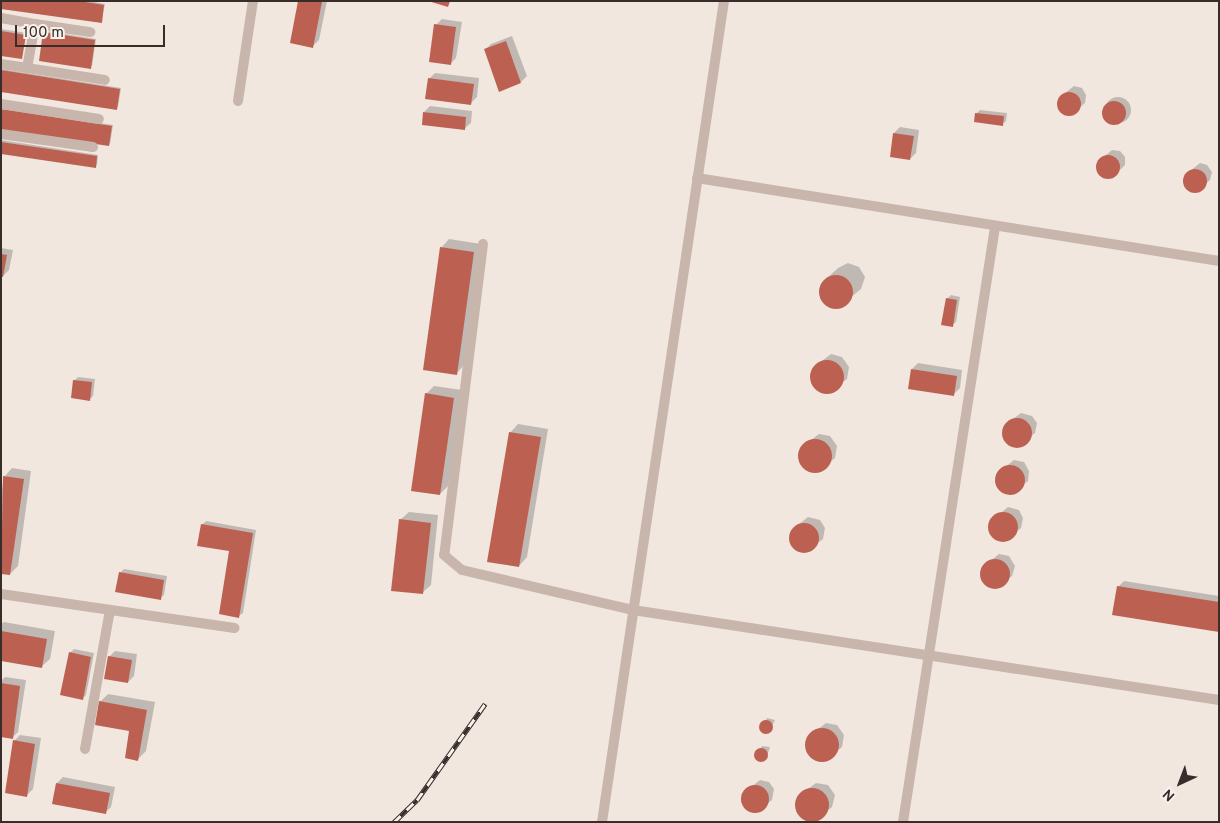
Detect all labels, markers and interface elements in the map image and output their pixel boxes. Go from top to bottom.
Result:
scale bar [18,15,168,47]
text: 100 m [23,24,64,43]
north arrow [1155,758,1205,808]
text: N [1160,785,1179,804]

